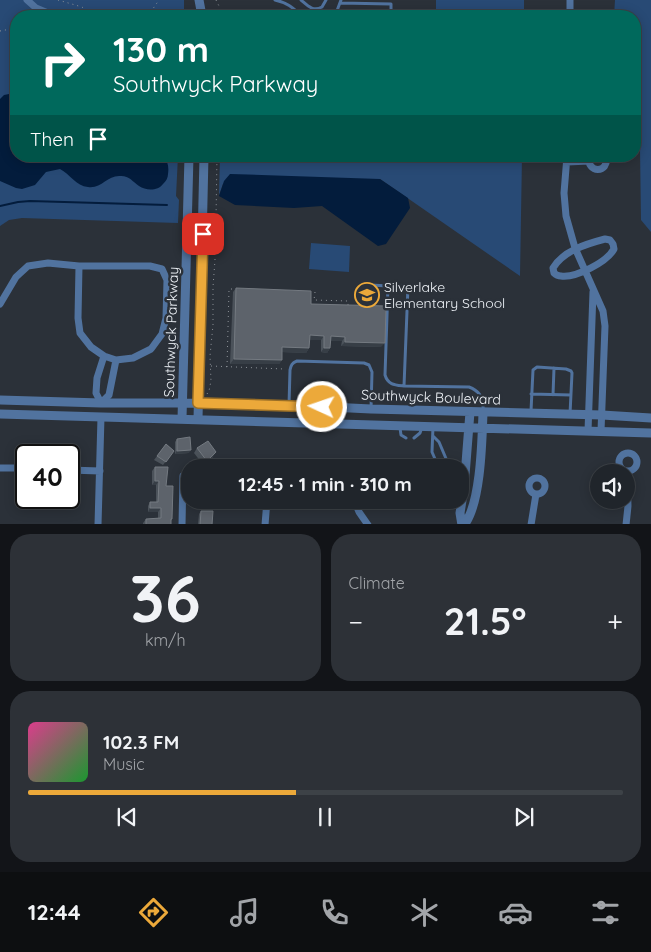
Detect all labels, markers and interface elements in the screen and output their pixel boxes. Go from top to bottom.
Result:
text: 130 m [113,27,209,71]
icon: right [30,30,95,95]
text: Southwyck Parkway [113,70,318,98]
icon: arrive [84,125,112,153]
text: Then [30,127,74,151]
pin [182,213,224,255]
icon: arrive [189,220,217,248]
street label: Southwyck Parkway [160,266,182,398]
place label: Silverlake Elementary School [384,278,505,312]
school or university icon: Silverlake Elementary School [354,282,380,308]
position arrow [295,380,347,432]
street label: Southwyck Boulevard [361,386,501,408]
speed limit sign: 40 [15,444,80,509]
map controls [590,464,635,509]
button: sound [590,464,635,509]
text: 12:45 · 1 min · 310 m [238,472,412,496]
text: 36 [130,557,201,638]
text: Climate [349,573,405,593]
text: 21.5° [444,597,526,645]
text: − [349,604,363,639]
text: + [607,604,623,639]
text: km/h [145,630,186,650]
text: 102.3 FM [103,730,179,754]
text: Music [103,754,145,774]
icon: previous [113,803,141,831]
icon: pause [311,803,339,831]
icon: next [510,803,538,831]
icon: directions [136,895,171,930]
icon: music [227,895,262,930]
icon: phone [317,895,352,930]
icon: climate [407,895,442,930]
icon: car [498,895,533,930]
icon: filters [588,895,623,930]
text: 12:44 [28,898,81,926]

